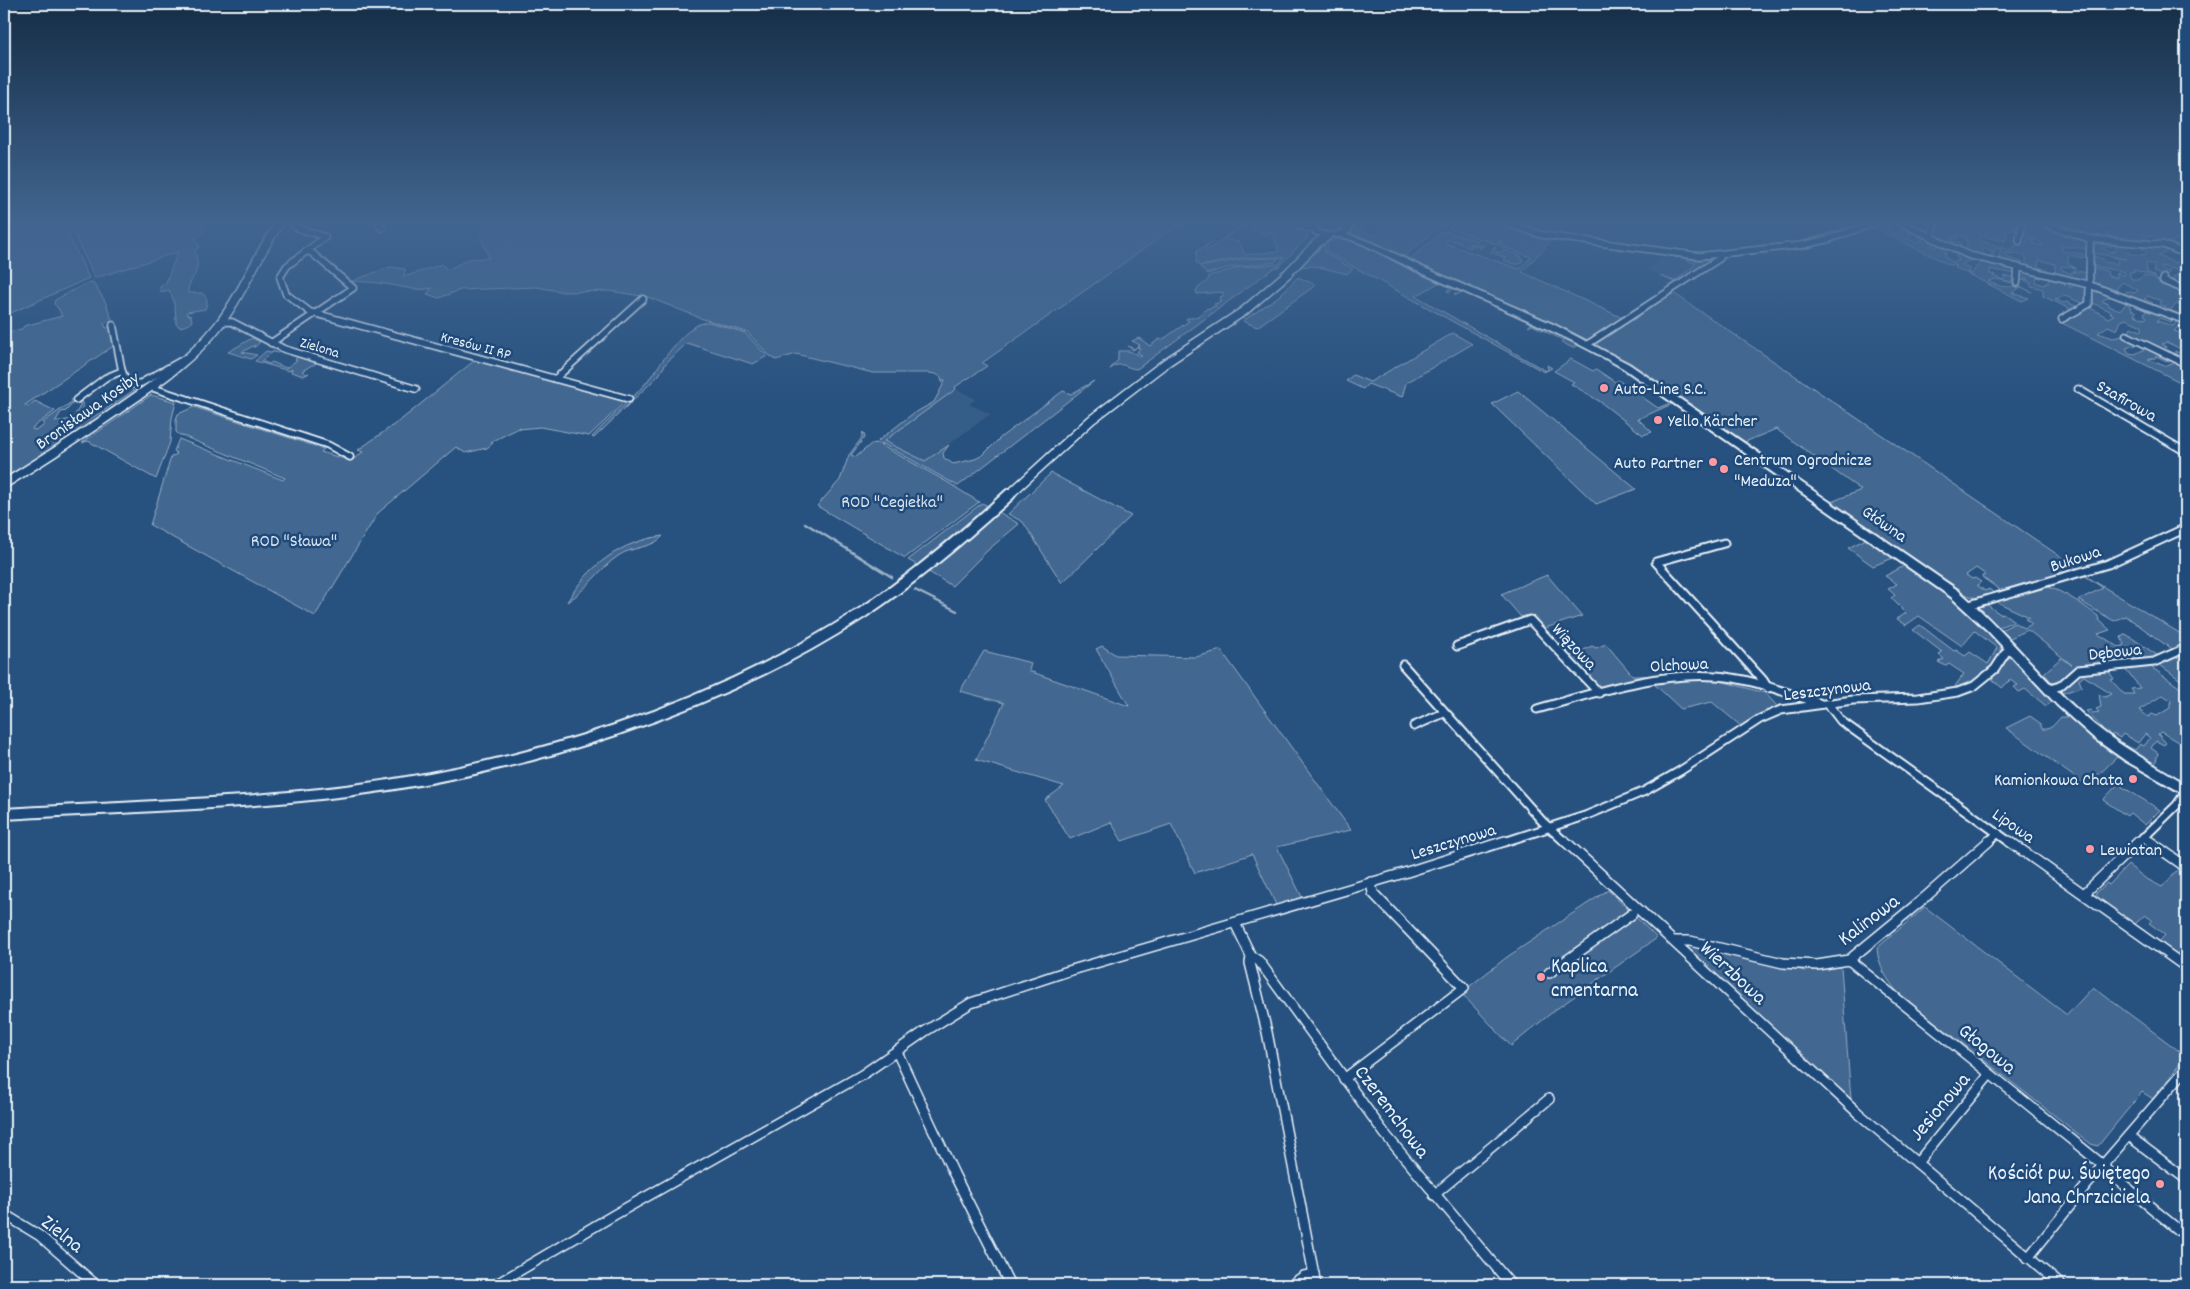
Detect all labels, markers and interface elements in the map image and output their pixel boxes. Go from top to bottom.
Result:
street label: Kresów II RP [438,327,513,367]
street label: Zielona [297,333,343,366]
street label: Bronisława Kosiby [31,366,146,457]
street label: Szafirowa [2091,375,2161,430]
place label: Auto-Line S.C. [1614,378,1706,403]
marker: Auto-Line S.C. [1598,382,1610,394]
place label: Yello Kärcher [1668,410,1758,435]
marker: Yello Kärcher [1652,414,1664,426]
place label: Centrum Ogrodnicze "Meduza" [1734,449,1872,495]
place label: Auto Partner [1614,452,1703,477]
marker: Auto Partner [1707,456,1719,468]
marker: Centrum Ogrodnicze "Meduza" [1718,463,1730,475]
park label: ROD "Cegiełka" [841,491,943,516]
street label: Główna [1856,500,1912,550]
park label: ROD "Sława" [251,530,337,555]
street label: Bukowa [2047,540,2105,580]
street label: Wiązowa [1545,619,1602,677]
street label: Dębowa [2088,638,2143,669]
street label: Olchowa [1649,652,1709,681]
street label: Leszczynowa [1782,674,1873,709]
place label: Kamionkowa Chata [1994,769,2124,794]
marker: Kamionkowa Chata [2127,773,2139,785]
street label: Lipowa [1986,803,2039,851]
street label: Leszczynowa [1408,818,1500,868]
place label: Lewiatan [2100,839,2162,864]
marker: Lewiatan [2084,843,2096,855]
street label: Kalinowa [1833,887,1908,955]
street label: Wierzbowa [1691,935,1773,1014]
place label: Kaplica cmentarna [1551,953,1639,1007]
marker: Kaplica cmentarna [1535,971,1547,983]
street label: Głogowa [1951,1018,2023,1084]
street label: Czeremchowa [1346,1060,1436,1167]
street label: Jesionowa [1904,1066,1980,1149]
place label: Kościół pw. Świętego Jana Chrzciciela [1988,1160,2151,1214]
marker: Kościół pw. Świętego Jana Chrzciciela [2154,1178,2166,1190]
street label: Zielna [33,1209,90,1262]

